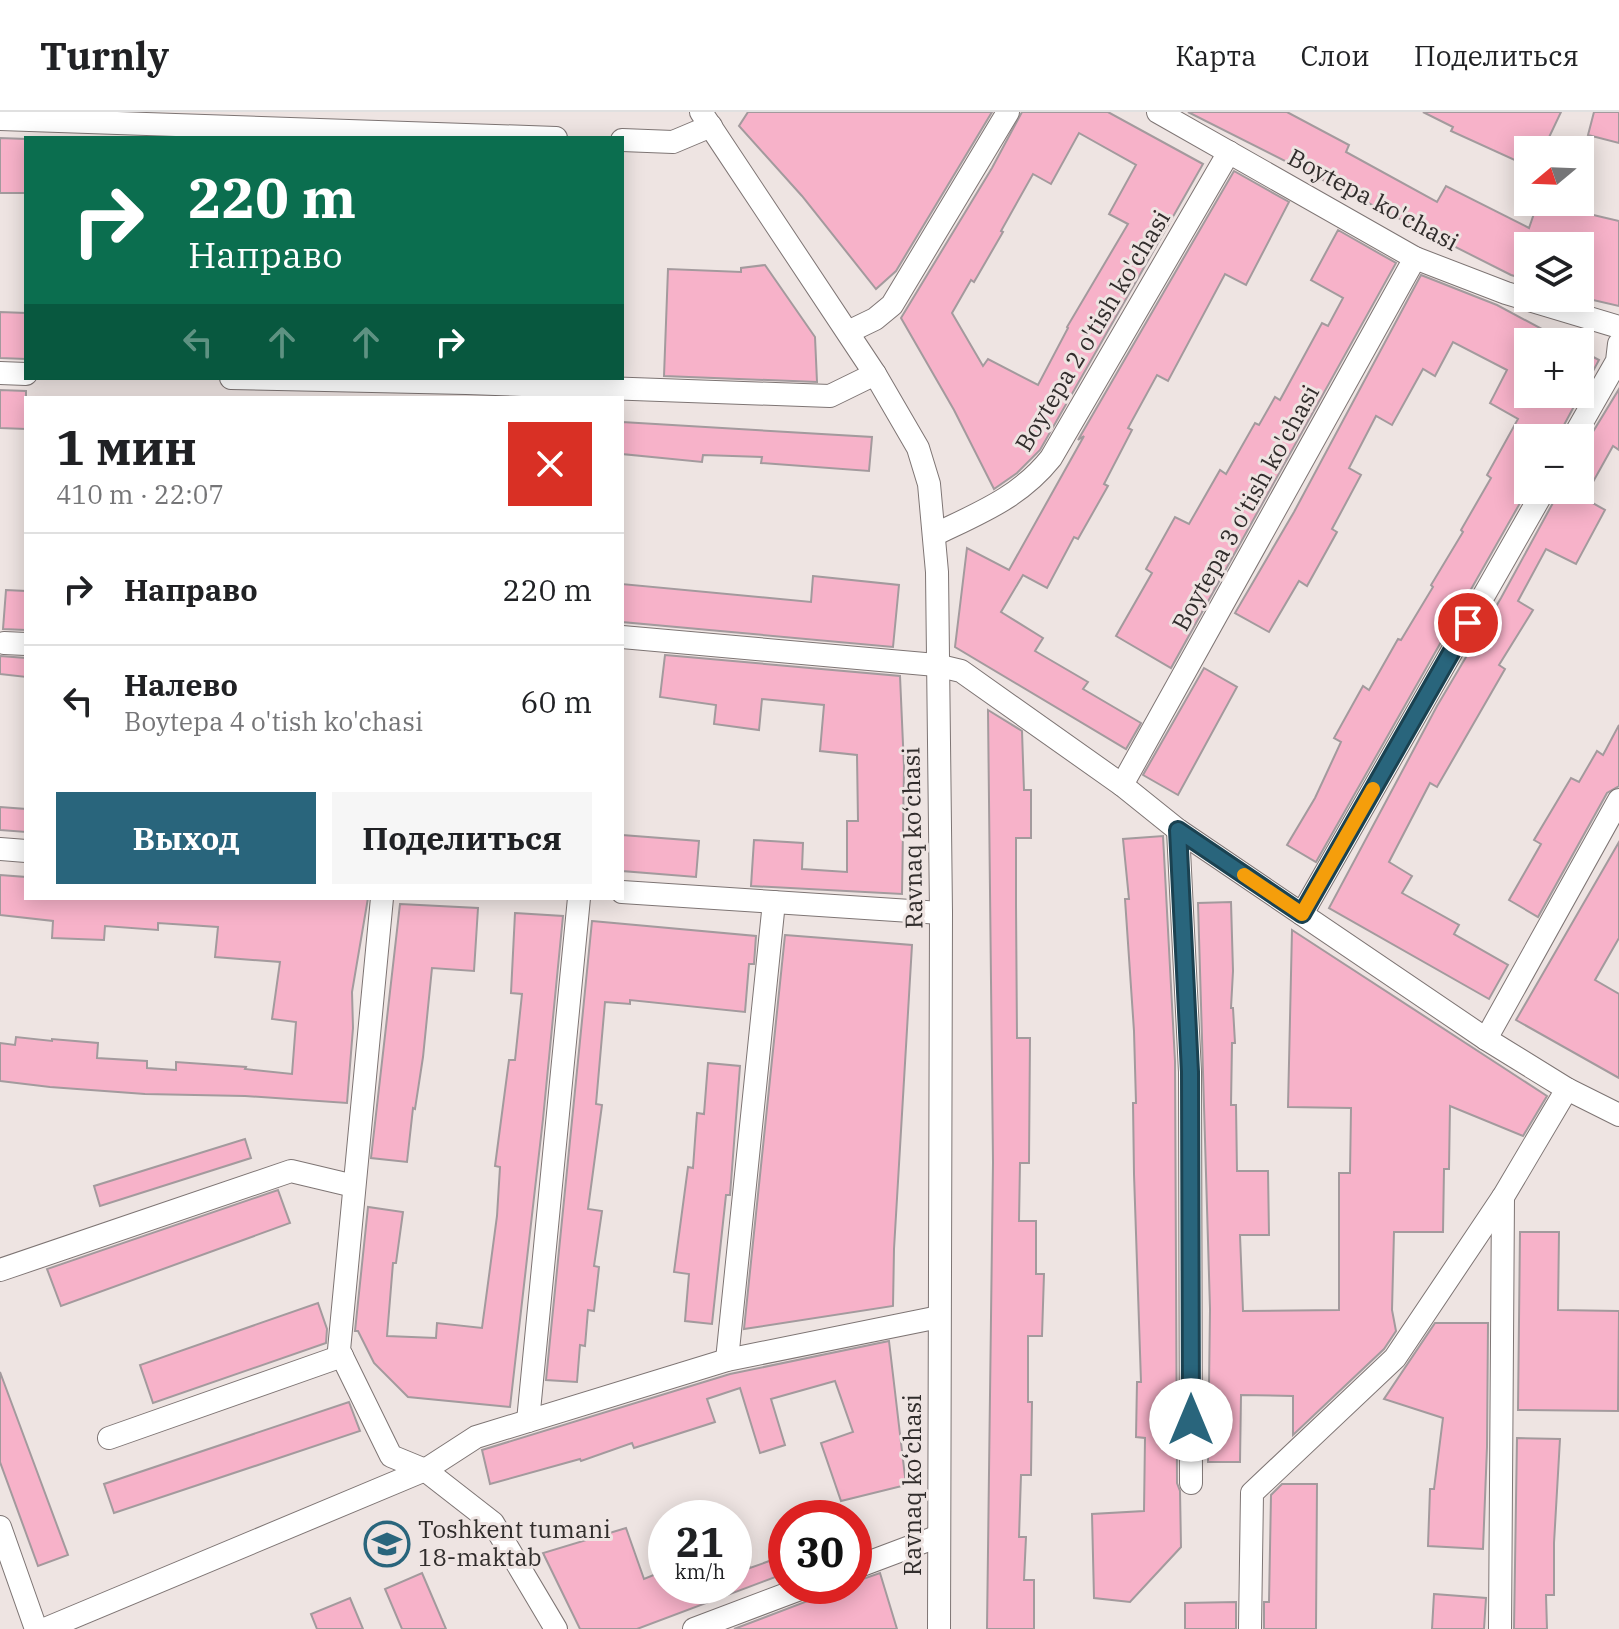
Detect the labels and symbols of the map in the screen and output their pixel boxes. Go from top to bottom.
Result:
north arrow [1514,136,1594,216]
street label: Boytepa ko'chasi [1283,141,1464,258]
street label: Boytepa 2 o'tish ko'chasi [1007,204,1177,457]
street label: Boytepa 3 o'tish ko'chasi [1164,379,1326,636]
pin [1434,589,1502,657]
street label: Ravnaq ko‘chasi [894,747,930,929]
position arrow [1149,1378,1233,1462]
street label: Ravnaq ko‘chasi [896,1394,928,1576]
speed limit sign: 30 [768,1500,872,1604]
place label: Toshkent tumani 18-maktab [418,1513,611,1573]
school or university icon: Toshkent tumani 18-maktab [363,1520,411,1568]

